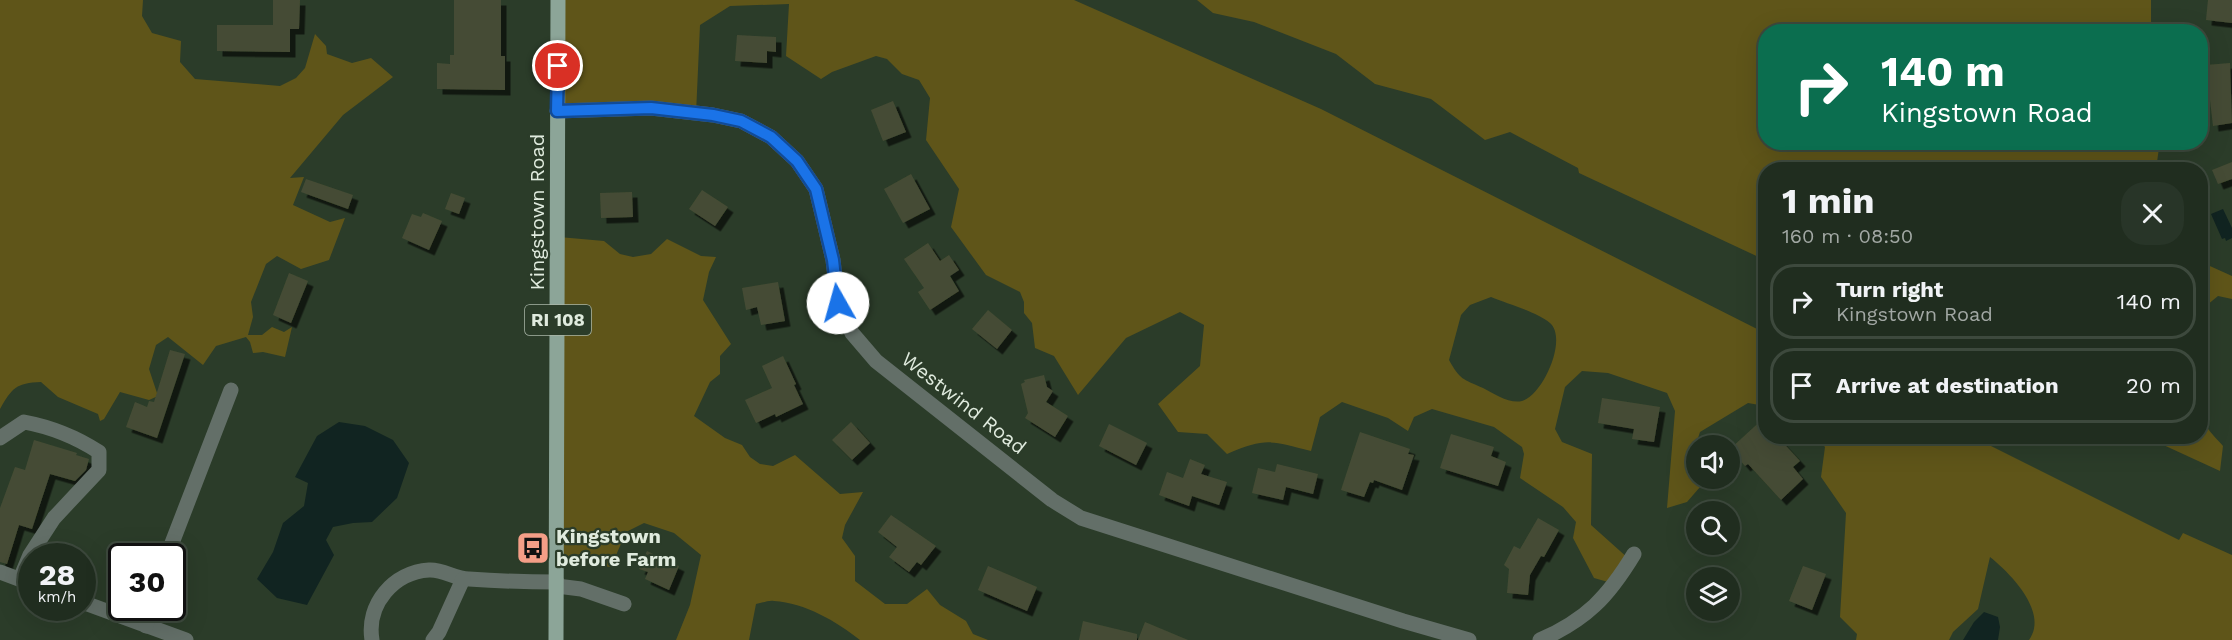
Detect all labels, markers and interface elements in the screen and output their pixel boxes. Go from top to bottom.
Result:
pin [532,40,583,91]
text: 140 m [1881,47,2005,96]
icon: right [1782,48,1860,126]
icon: arrive [541,49,574,82]
text: Kingstown Road [1881,97,2093,129]
street label: Kingstown Road [525,134,549,290]
text: 1 min [1782,180,1874,222]
button: close [2121,182,2184,245]
text: 160 m · 08:50 [1782,224,1913,248]
position arrow [806,271,870,335]
text: Turn right [1836,277,1943,302]
icon: right [1785,285,1818,318]
text: 140 m [2117,289,2181,314]
text: Kingstown Road [1836,302,1993,326]
road number: RI 108 [525,305,591,335]
street label: Westwind Road [897,347,1031,459]
icon: arrive [1785,369,1818,402]
text: Arrive at destination [1836,373,2059,398]
text: 20 m [2126,373,2181,398]
map controls [1686,435,1740,621]
button: sound [1686,435,1740,489]
button: search [1686,501,1740,555]
place label: Kingstown before Farm [556,524,676,571]
bus stop icon: Kingstown before Farm [515,530,551,566]
speed limit sign: 30 [108,543,186,621]
text: 28 [39,557,75,592]
button: layers [1686,567,1740,621]
text: km/h [38,588,76,606]

